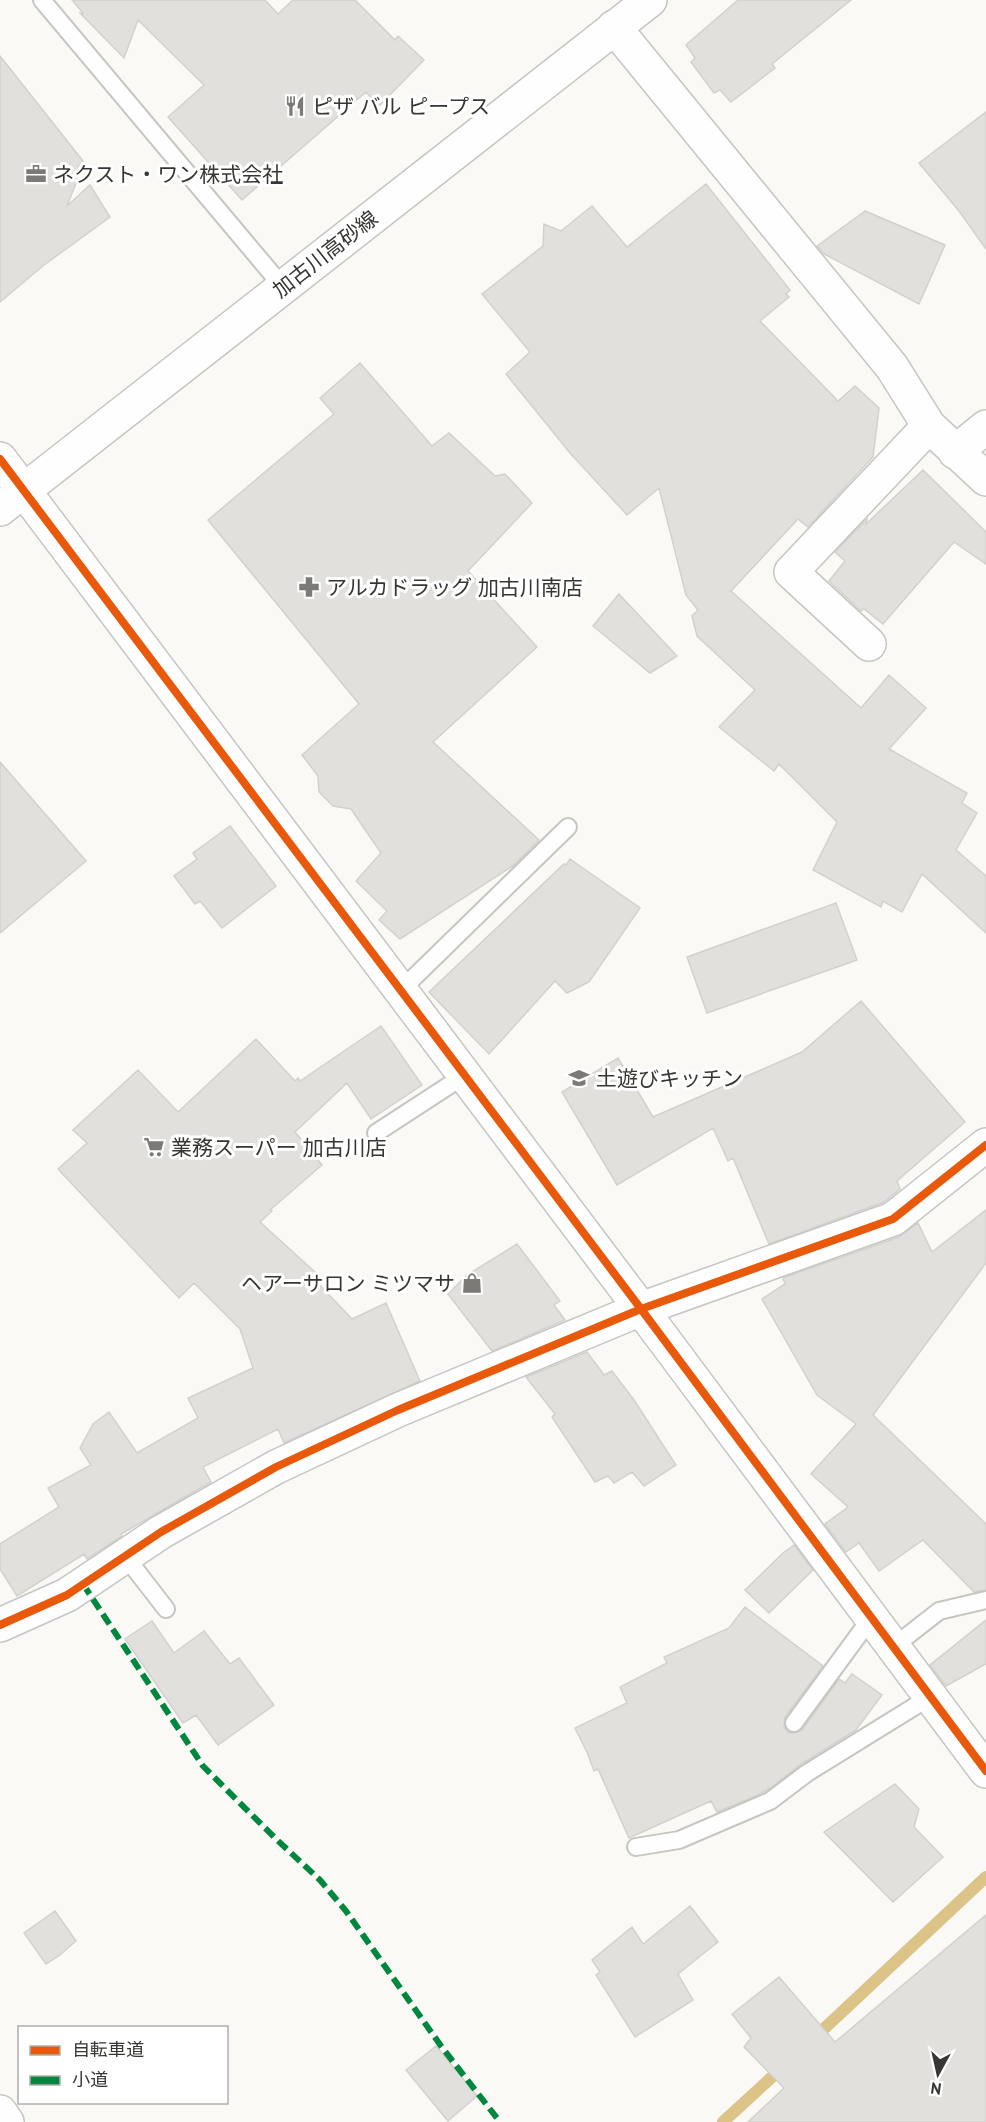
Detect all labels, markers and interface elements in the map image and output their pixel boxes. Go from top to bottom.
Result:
place label: ピザ バル ピープス [312,93,490,120]
restaurant icon: ピザ バル ピープス [283,94,307,118]
place label: ネクスト・ワン株式会社 [53,161,283,188]
office icon: ネクスト・ワン株式会社 [24,162,48,186]
street label: 加古川高砂線 [267,205,383,303]
place label: アルカドラッグ 加古川南店 [326,574,583,601]
pharmacy icon: アルカドラッグ 加古川南店 [297,575,321,599]
place label: 土遊びキッチン [596,1065,743,1092]
school or university icon: 土遊びキッチン [567,1066,591,1090]
place label: 業務スーパー 加古川店 [171,1134,386,1161]
supermarket icon: 業務スーパー 加古川店 [142,1135,166,1159]
place label: ヘアーサロン ミツマサ [241,1270,455,1297]
shop icon: ヘアーサロン ミツマサ [460,1271,484,1295]
legend [18,2026,228,2104]
text: 自転車道 [72,2038,144,2061]
north arrow [908,2044,968,2104]
text: 小道 [72,2068,108,2091]
text: N [929,2078,943,2099]

